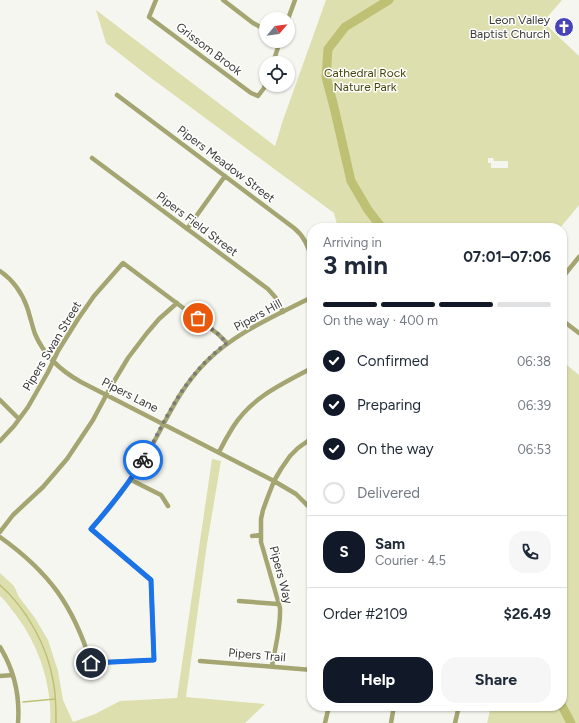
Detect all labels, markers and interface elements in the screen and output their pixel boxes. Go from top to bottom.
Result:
north arrow [259,12,295,48]
map controls [259,12,295,92]
place label: Leon Valley Baptist Church [470,13,551,41]
church icon: Leon Valley Baptist Church [553,16,575,38]
street label: Grissom Brook [173,20,245,78]
button: locate [259,56,295,92]
park label: Cathedral Rock Nature Park [324,66,406,94]
street label: Pipers Meadow Street [174,123,278,206]
street label: Pipers Field Street [154,189,241,259]
text: Arriving in [323,235,382,250]
text: 07:01–07:06 [463,248,551,266]
text: 3 min [323,249,388,281]
street label: Pipers Hill [231,296,285,334]
street label: Pipers Swan Street [20,298,85,393]
pin [181,301,215,335]
icon: bag [187,307,209,329]
text: On the way · 400 m [323,313,438,328]
icon: check [323,350,345,372]
text: Confirmed [357,352,429,370]
text: 06:38 [517,354,551,369]
street label: Pipers Lane [99,375,161,415]
icon: check [323,394,345,416]
text: Preparing [357,396,421,414]
text: 06:39 [518,398,551,413]
icon: check [323,438,345,460]
courier [123,440,163,480]
text: On the way [357,440,434,458]
text: 06:53 [517,442,551,457]
icon: bike [132,449,154,471]
text: Delivered [357,484,420,502]
button: phone [509,531,551,573]
text: Sam [375,535,405,553]
text: S [339,543,349,561]
street label: Pipers Way [267,545,296,606]
text: Courier · 4.5 [375,553,446,568]
text: Order #2109 [323,605,408,623]
text: $26.49 [503,605,551,623]
pin [74,646,108,680]
street label: Pipers Trail [228,646,286,664]
icon: home [80,652,102,674]
button: Help [323,657,433,703]
button: Share [441,657,551,703]

